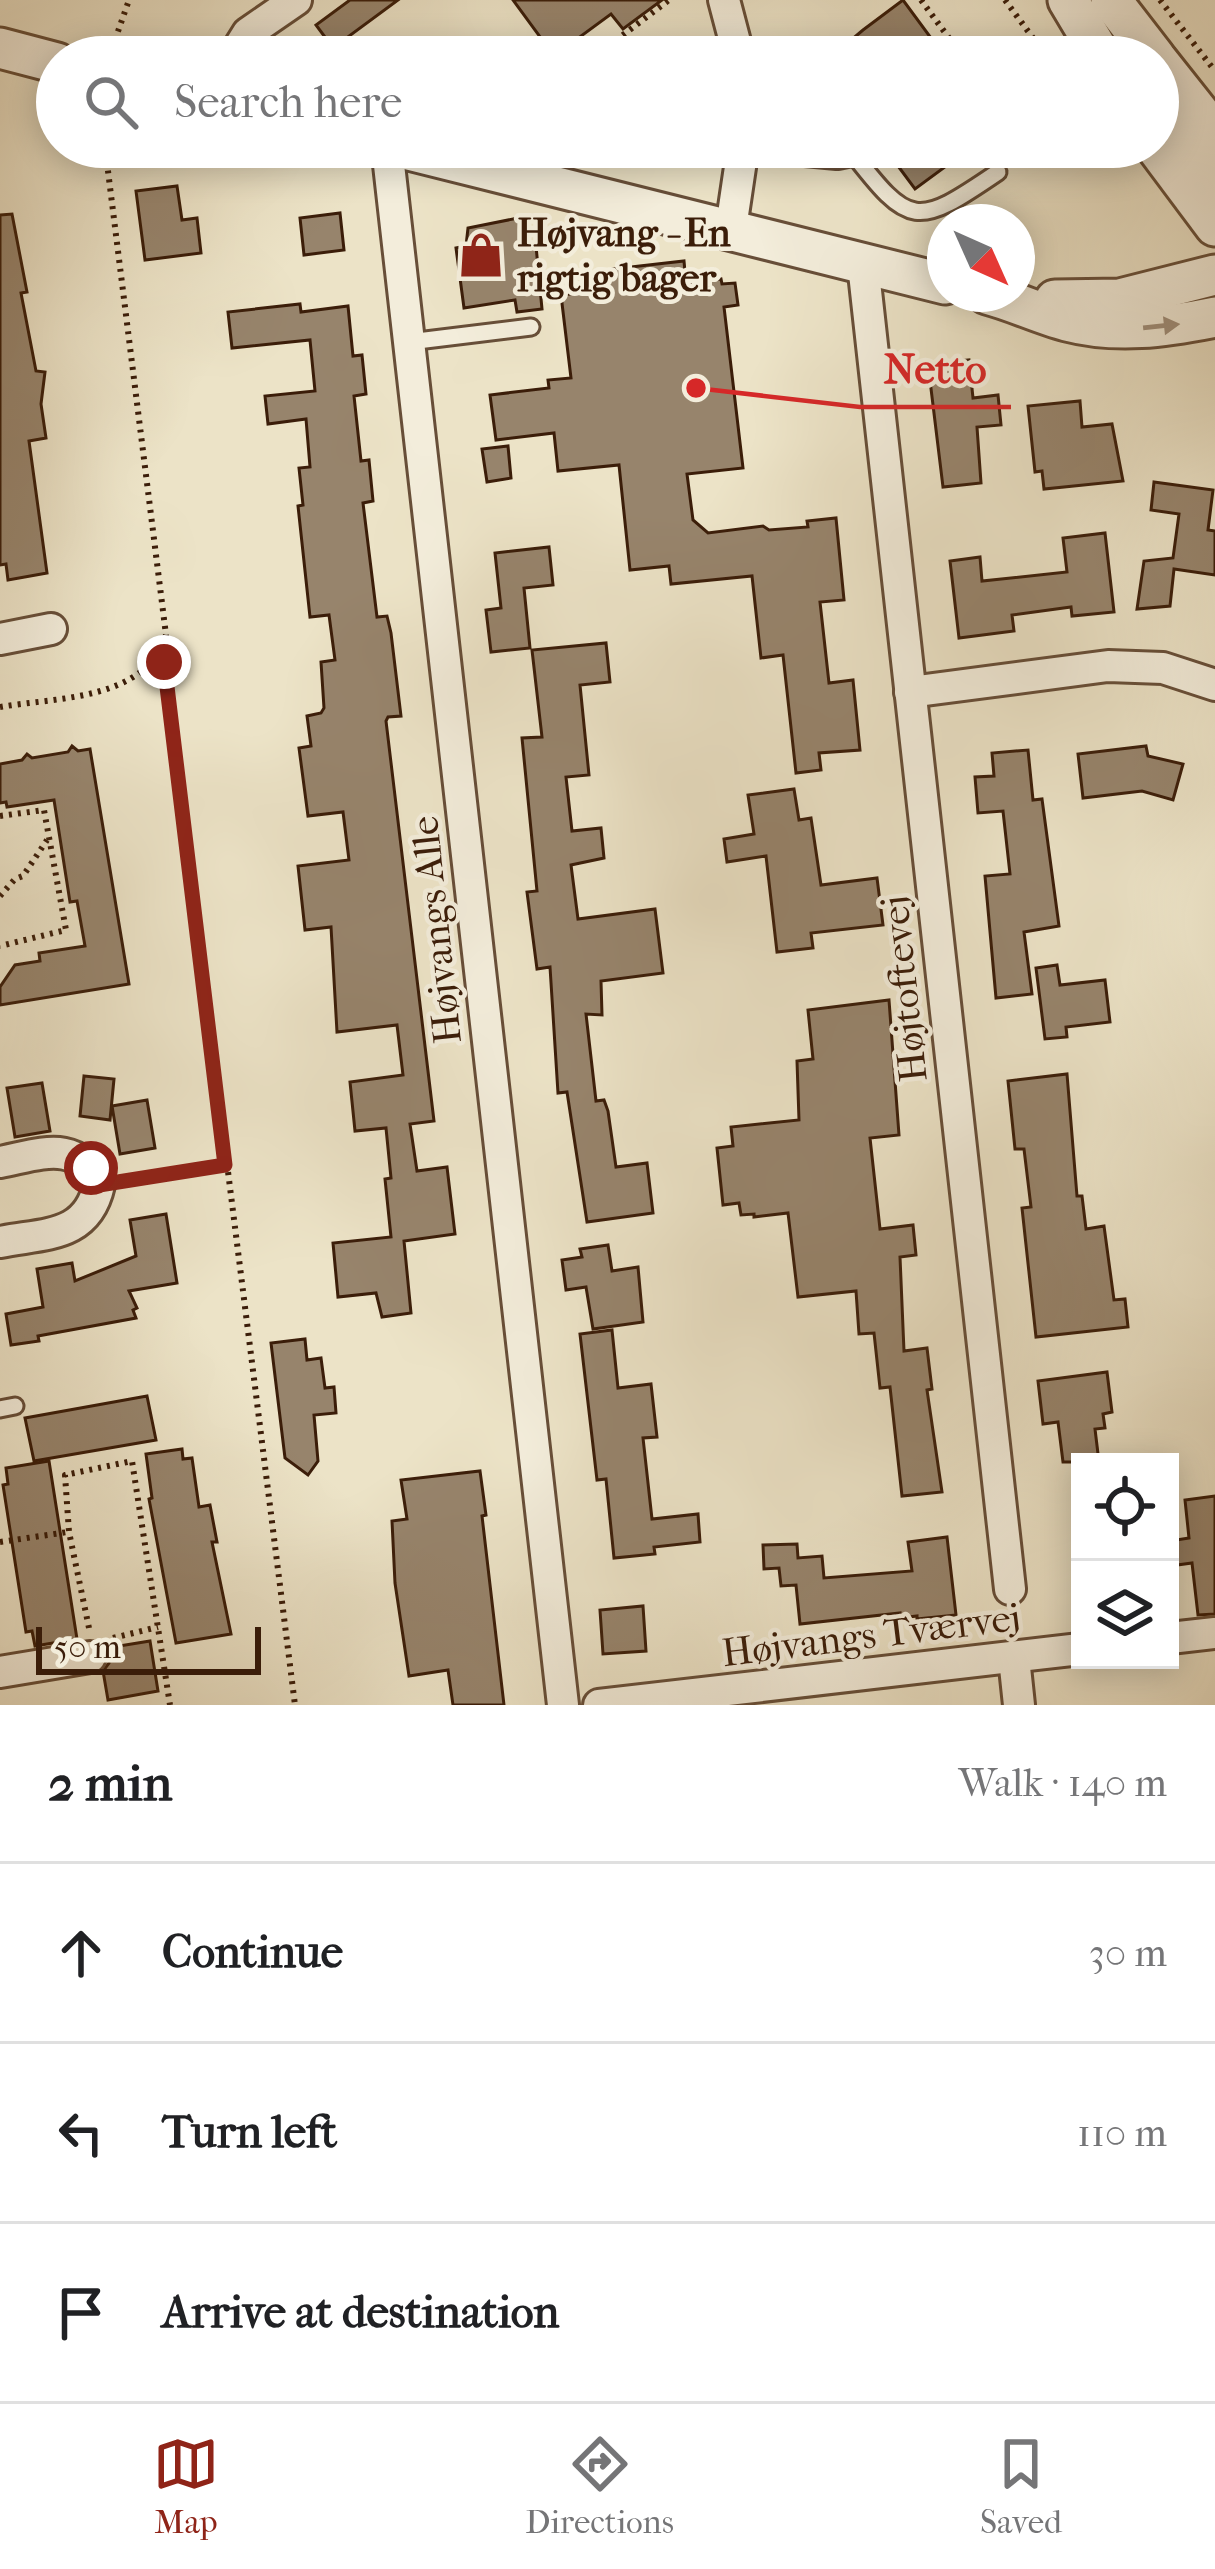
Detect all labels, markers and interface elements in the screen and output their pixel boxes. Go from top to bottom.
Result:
search box [36,36,1179,168]
icon: search [78,69,144,135]
text: Search here [174,76,402,129]
north arrow [927,204,1035,312]
place label: Højvang - En rigtig bager [517,210,731,301]
shop icon: Højvang - En rigtig bager [456,230,506,280]
one-way arrow [1142,317,1180,336]
callout: Netto [860,329,1011,407]
text: Netto [883,345,987,394]
route end [137,635,191,689]
street label: Højvangs Alle [401,814,471,1046]
street label: Højtoftevej [871,894,937,1084]
route start [64,1141,118,1195]
map controls [1071,1453,1179,1669]
button: locate [1071,1453,1179,1561]
button: layers [1071,1561,1179,1669]
street label: Højvangs Tværvej [719,1594,1023,1676]
scale bar [36,1621,261,1674]
text: 50 m [54,1628,121,1667]
text: 2 min [48,1753,172,1813]
text: Walk · 140 m [959,1760,1167,1806]
icon: ahead [48,1920,114,1986]
text: Continue [162,1926,343,1979]
text: 30 m [1089,1930,1167,1976]
icon: left [48,2100,114,2166]
text: Turn left [162,2106,337,2159]
text: 110 m [1077,2110,1167,2156]
icon: arrive [48,2280,114,2346]
text: Arrive at destination [162,2286,559,2339]
tab: Map [153,2431,219,2542]
tab: Directions [525,2431,674,2542]
tab: Saved [980,2431,1062,2542]

